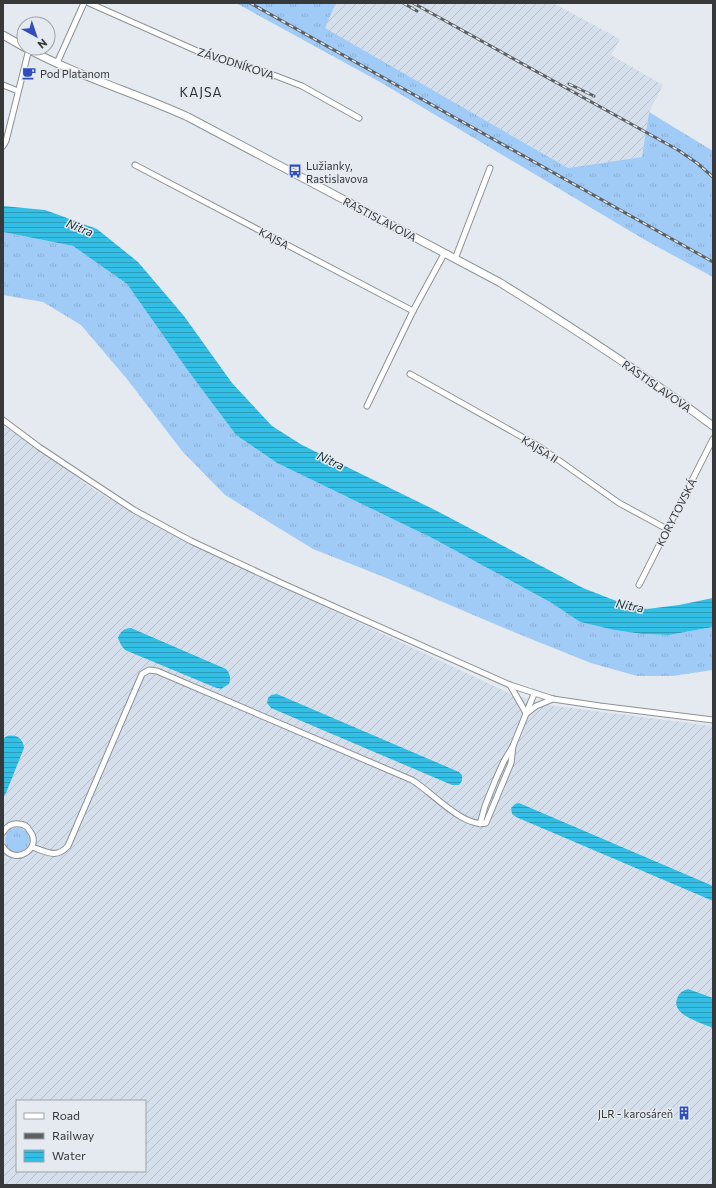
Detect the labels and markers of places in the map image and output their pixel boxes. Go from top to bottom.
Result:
cafe icon: Pod Platanom [21,65,37,81]
place label: Pod Platanom [40,67,110,80]
place label: Lužianky, Rastislavova [306,159,368,185]
bus stop icon: Lužianky, Rastislavova [287,163,303,179]
building icon: JLR - karosáreň [676,1105,692,1121]
place label: JLR - karosáreň [598,1107,673,1121]

